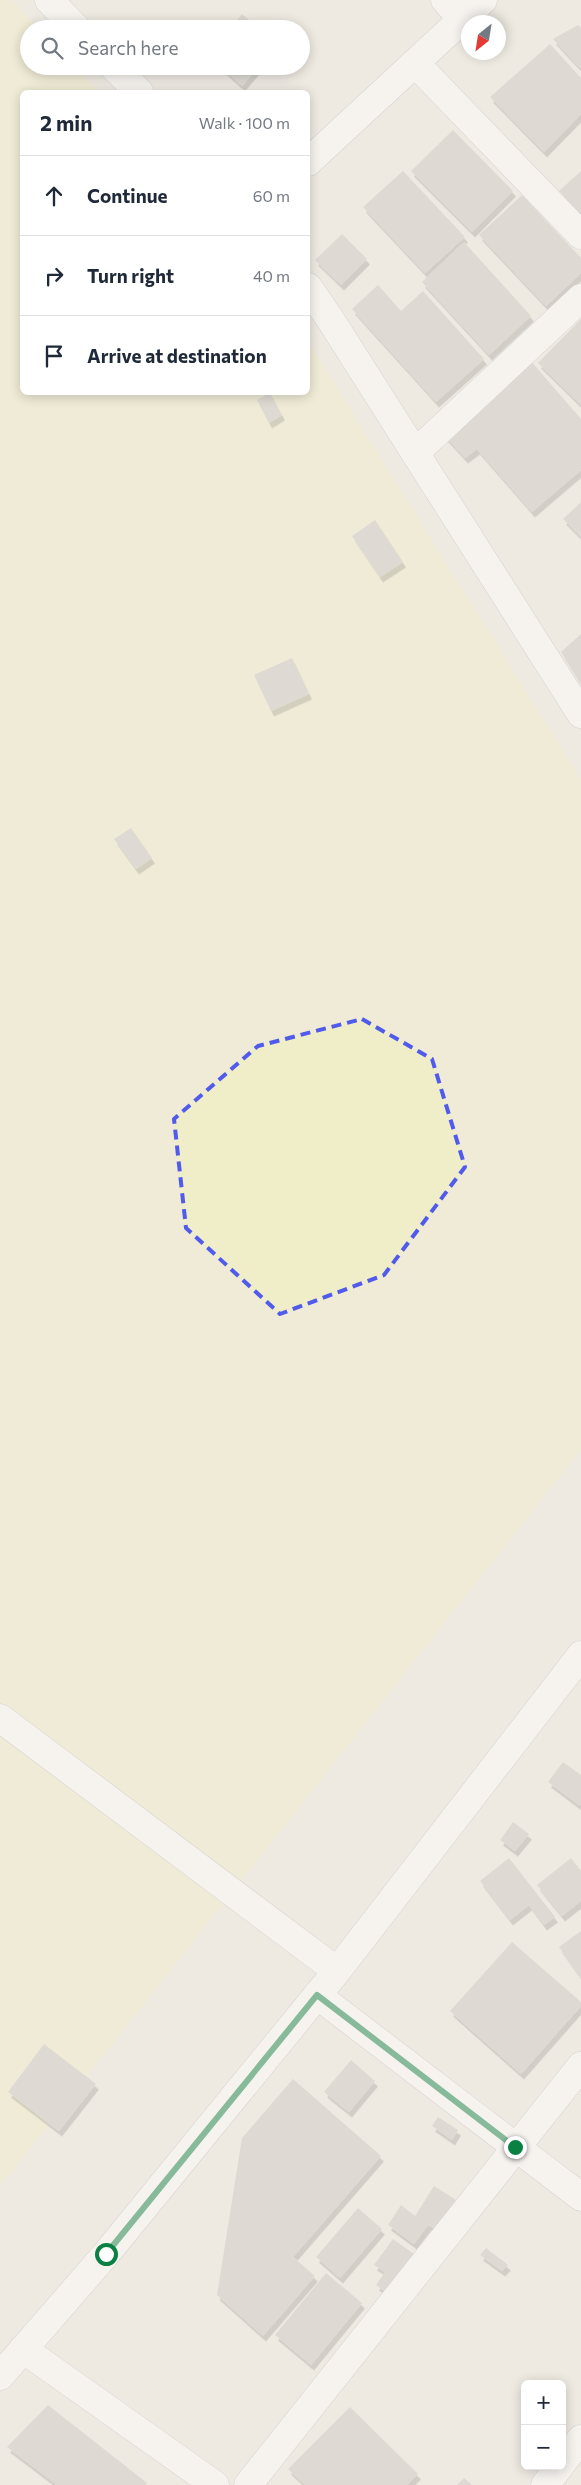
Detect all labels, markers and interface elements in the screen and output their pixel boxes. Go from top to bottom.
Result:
north arrow [461,15,506,60]
search box [20,20,310,75]
icon: search [38,34,66,62]
text: Search here [78,36,178,59]
text: 2 min [40,110,92,135]
text: Walk · 100 m [199,113,290,132]
icon: ahead [40,182,68,210]
text: Continue [87,184,167,207]
text: 60 m [253,186,290,205]
icon: right [40,262,68,290]
text: Turn right [87,264,174,287]
text: 40 m [253,266,290,285]
icon: arrive [40,342,68,370]
text: Arrive at destination [87,344,267,367]
route end [504,2136,527,2159]
route start [95,2243,118,2266]
map controls [521,2380,566,2470]
button: + [521,2380,566,2425]
button: − [521,2425,566,2470]

